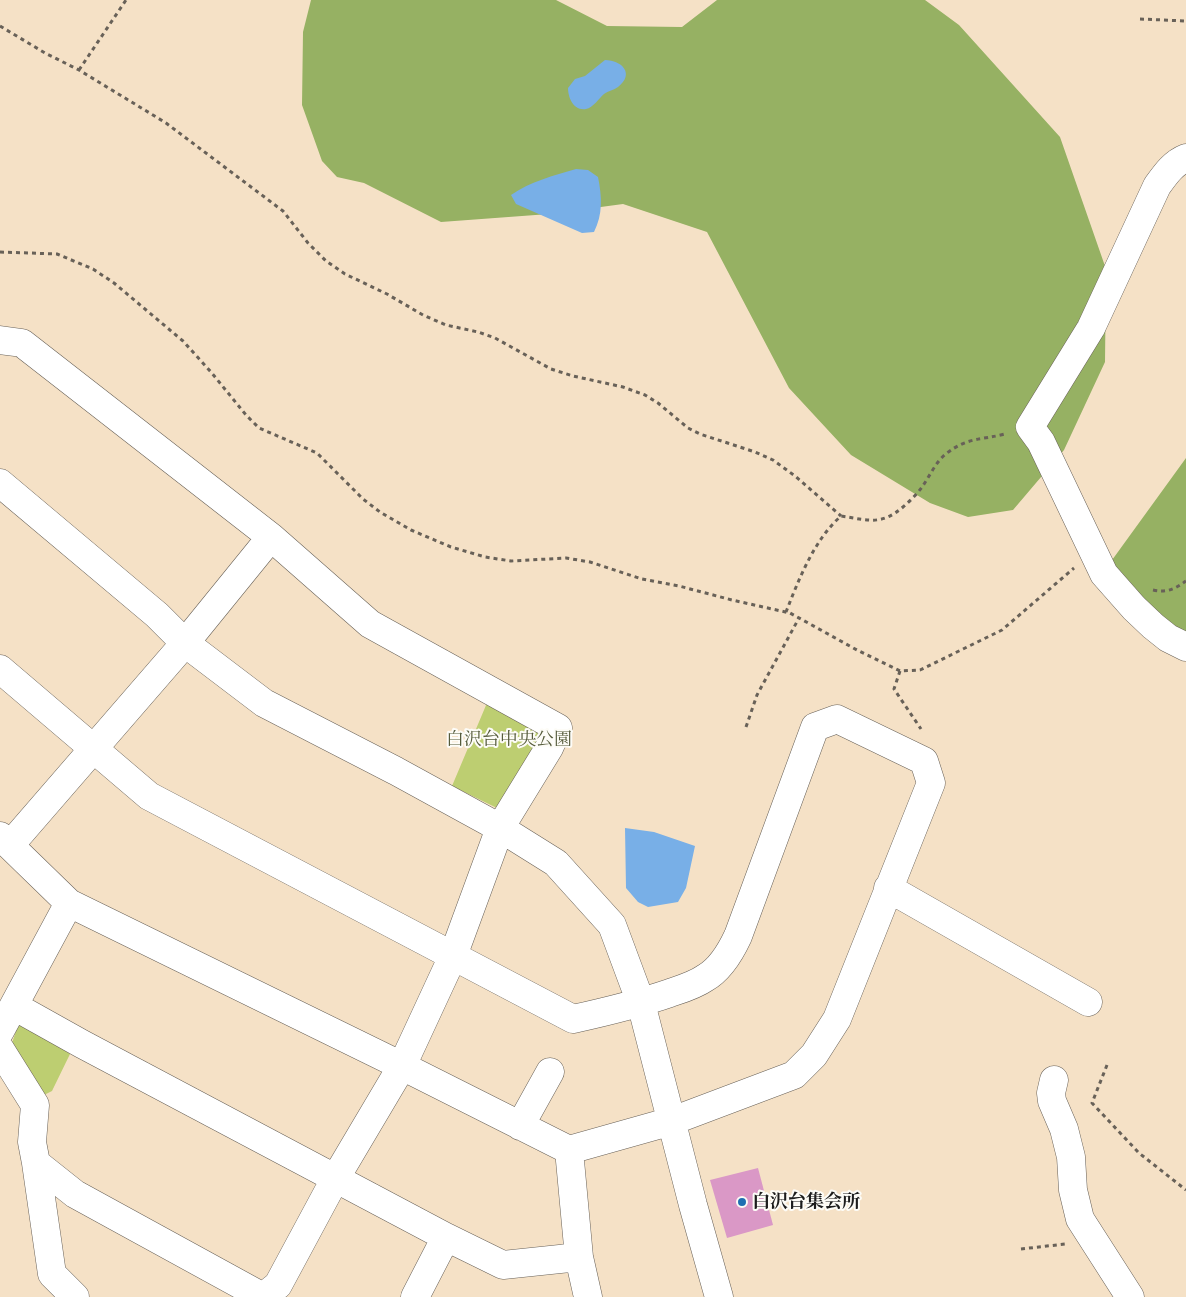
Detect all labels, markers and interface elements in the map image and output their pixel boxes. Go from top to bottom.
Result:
park label: 白沢台中央公園 [446,729,572,751]
place label: 白沢台集会所 [752,1191,860,1213]
marker: 白沢台集会所 [736,1196,748,1208]

